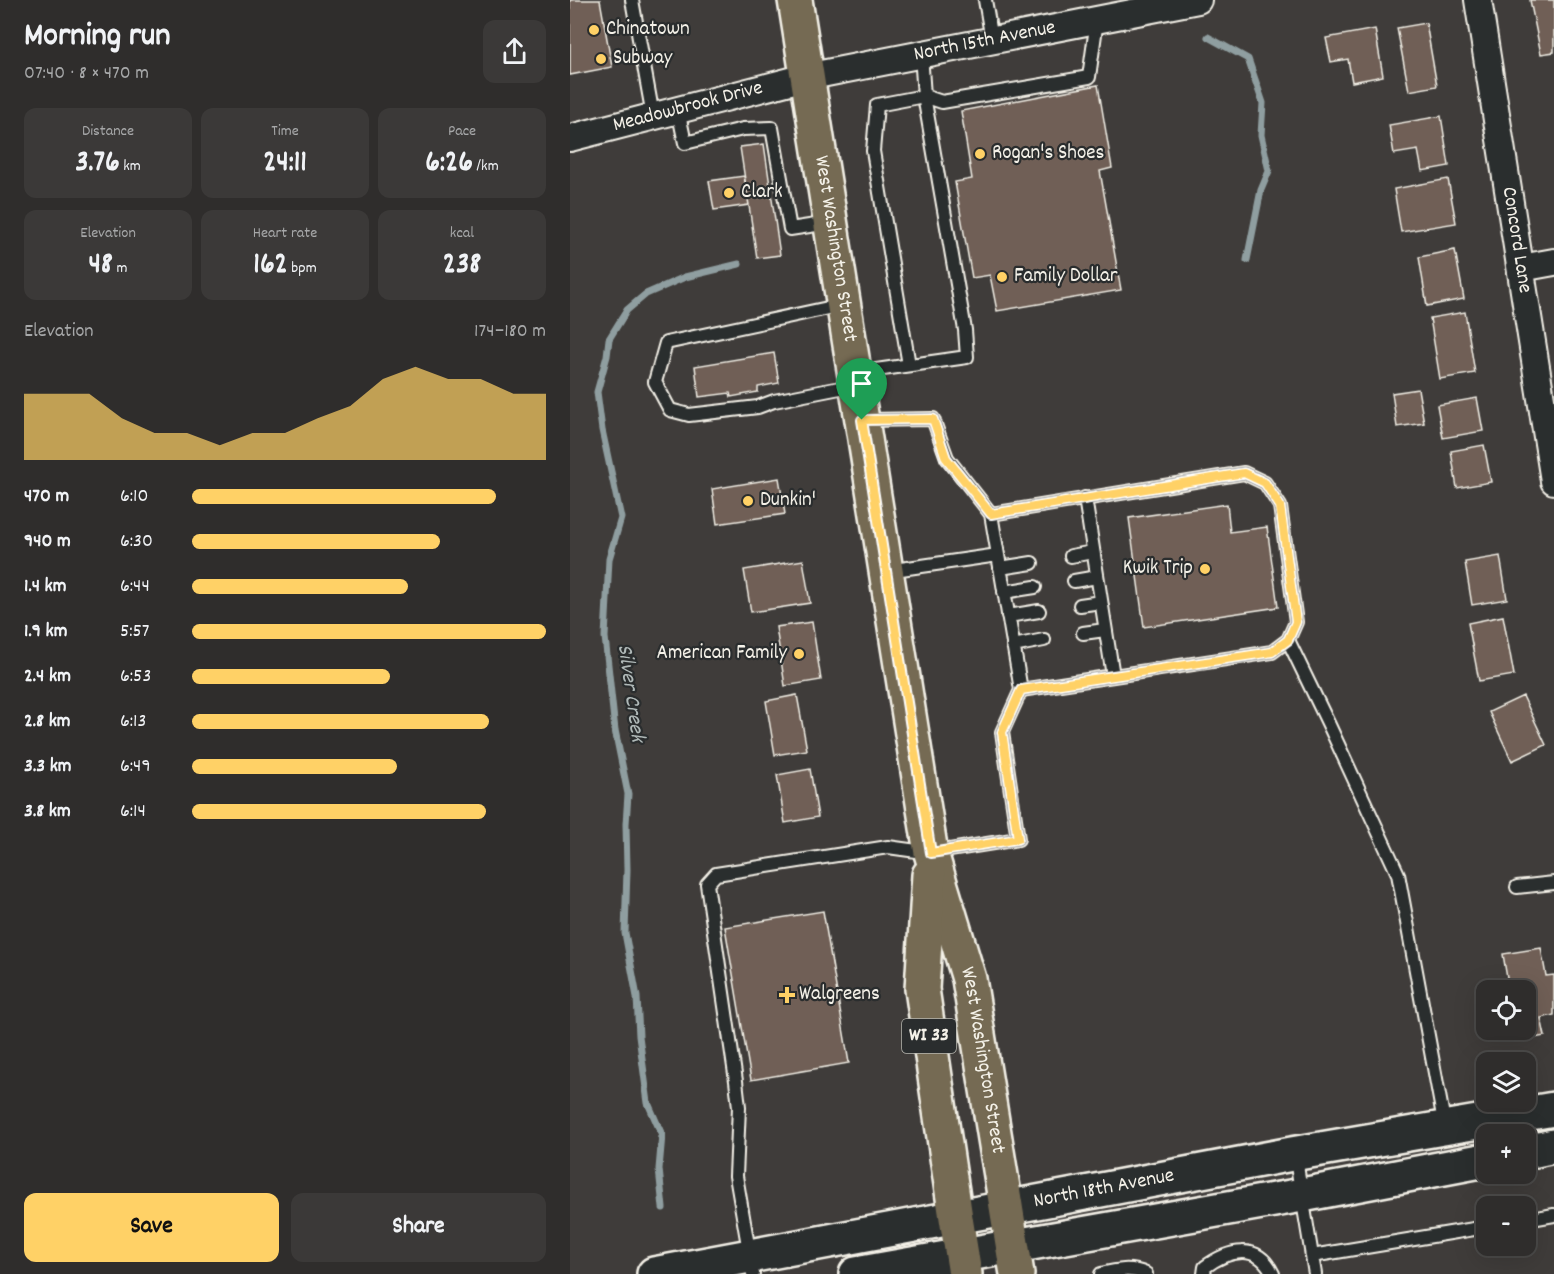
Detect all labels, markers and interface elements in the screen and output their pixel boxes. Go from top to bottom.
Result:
street label: North 15th Avenue [911,13,1058,70]
text: Morning run [24,14,171,61]
place label: Chinatown [606,15,690,45]
button: share [483,20,546,83]
marker: Chinatown [587,23,601,37]
place label: Subway [613,44,673,74]
marker: Subway [594,52,608,66]
text: 07:40 · 8 × 470 m [24,60,149,88]
street label: Meadowbrook Drive [610,74,766,141]
text: Distance [82,120,134,143]
text: Time [271,120,299,143]
text: Pace [448,120,476,143]
place label: Rogan's Shoes [992,139,1104,169]
text: 3.76 [75,143,120,186]
text: 24:11 [263,143,307,186]
text: 6:26 [425,143,473,186]
marker: Rogan's Shoes [973,147,987,161]
street label: West Washington Street [805,153,864,345]
text: km [120,155,141,178]
text: /km [473,155,499,178]
place label: Clark [741,178,783,208]
street label: Concord Lane [1493,185,1539,295]
marker: Clark [722,186,736,200]
text: Elevation [80,222,136,245]
text: Heart rate [253,222,317,245]
text: kcal [450,222,474,245]
text: 48 [88,245,113,288]
text: 162 [253,245,288,288]
text: 238 [443,245,481,288]
text: m [113,257,128,280]
text: bpm [288,257,317,280]
place label: Family Dollar [1014,262,1118,292]
marker: Family Dollar [995,270,1009,284]
text: Elevation [24,318,94,346]
text: 174–180 m [474,318,546,346]
pin [836,358,887,420]
icon: arrive [845,367,878,400]
text: 470 m [24,483,69,511]
text: 6:10 [120,483,148,511]
place label: Dunkin' [760,486,816,516]
marker: Dunkin' [741,494,755,508]
text: 940 m [24,528,71,556]
text: 6:30 [120,528,153,556]
place label: Kwik Trip [1123,554,1193,584]
marker: Kwik Trip [1198,562,1212,576]
text: 1.4 km [24,573,67,601]
text: 6:44 [120,573,150,601]
text: 1.9 km [24,618,67,646]
text: 5:57 [120,618,150,646]
place label: American Family [656,639,787,669]
water label: Silver Creek [608,642,652,746]
marker: American Family [792,647,806,661]
text: 2.4 km [24,663,71,691]
text: 6:53 [120,663,151,691]
text: 2.8 km [24,708,71,736]
text: 6:13 [120,708,146,736]
text: 3.3 km [24,753,72,781]
text: 6:49 [120,753,151,781]
text: 3.8 km [24,798,71,826]
text: 6:14 [120,798,146,826]
street label: West Washington Street [951,964,1012,1156]
place label: Walgreens [799,980,880,1010]
map controls [1476,980,1536,1256]
button: locate [1476,980,1536,1040]
marker: Walgreens [780,988,794,1002]
road number: WI 33 [902,1019,956,1053]
button: layers [1476,1052,1536,1112]
button: + [1476,1124,1536,1184]
street label: North 18th Avenue [1031,1161,1177,1217]
button: Save [24,1193,279,1262]
button: Share [291,1193,546,1262]
button: − [1476,1196,1536,1256]

